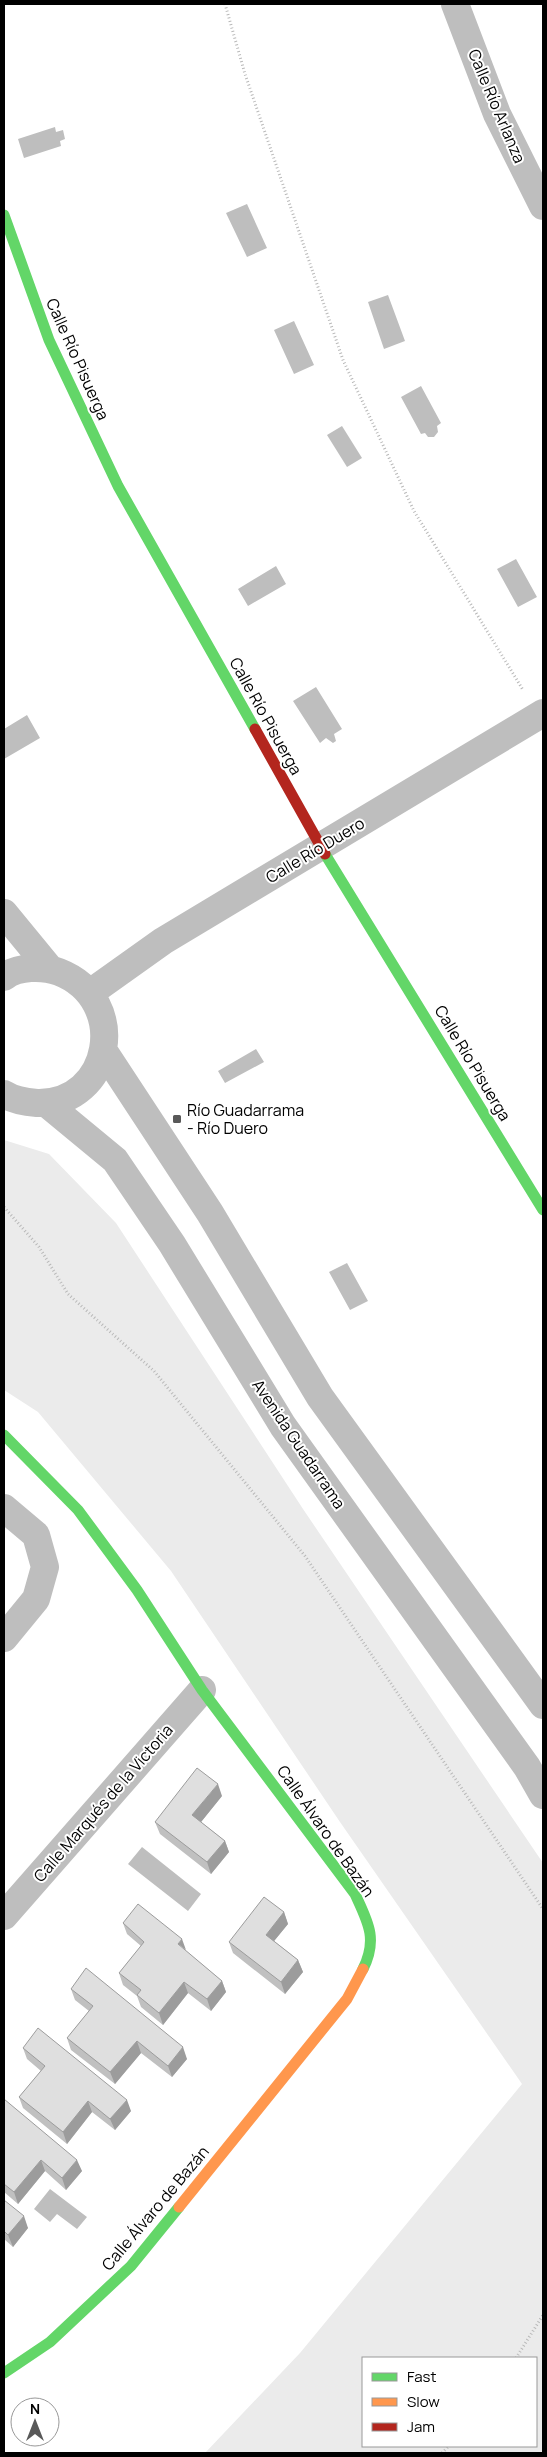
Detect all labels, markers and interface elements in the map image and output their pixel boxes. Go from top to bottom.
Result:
street label: Calle Río Arlanza [463,46,531,166]
street label: Calle Río Pisuerga [41,295,115,423]
street label: Calle Río Pisuerga [225,653,307,779]
street label: Calle Río Duero [262,812,368,888]
street label: Calle Río Pisuerga [430,1001,516,1125]
place label: Río Guadarrama - Río Duero [187,1099,304,1139]
marker: Río Guadarrama - Río Duero [171,1113,183,1125]
street label: Avenida Guadarrama [247,1375,351,1513]
street label: Calle Marqués de la Victoria [28,1720,178,1886]
street label: Calle Álvaro de Bazán [272,1761,380,1901]
street label: Calle Álvaro de Bazán [96,2141,214,2275]
legend [362,2357,537,2447]
text: Fast [407,2366,436,2387]
text: Slow [407,2391,440,2412]
north arrow [10,2397,60,2447]
text: N [30,2399,40,2418]
text: Jam [407,2416,435,2437]

